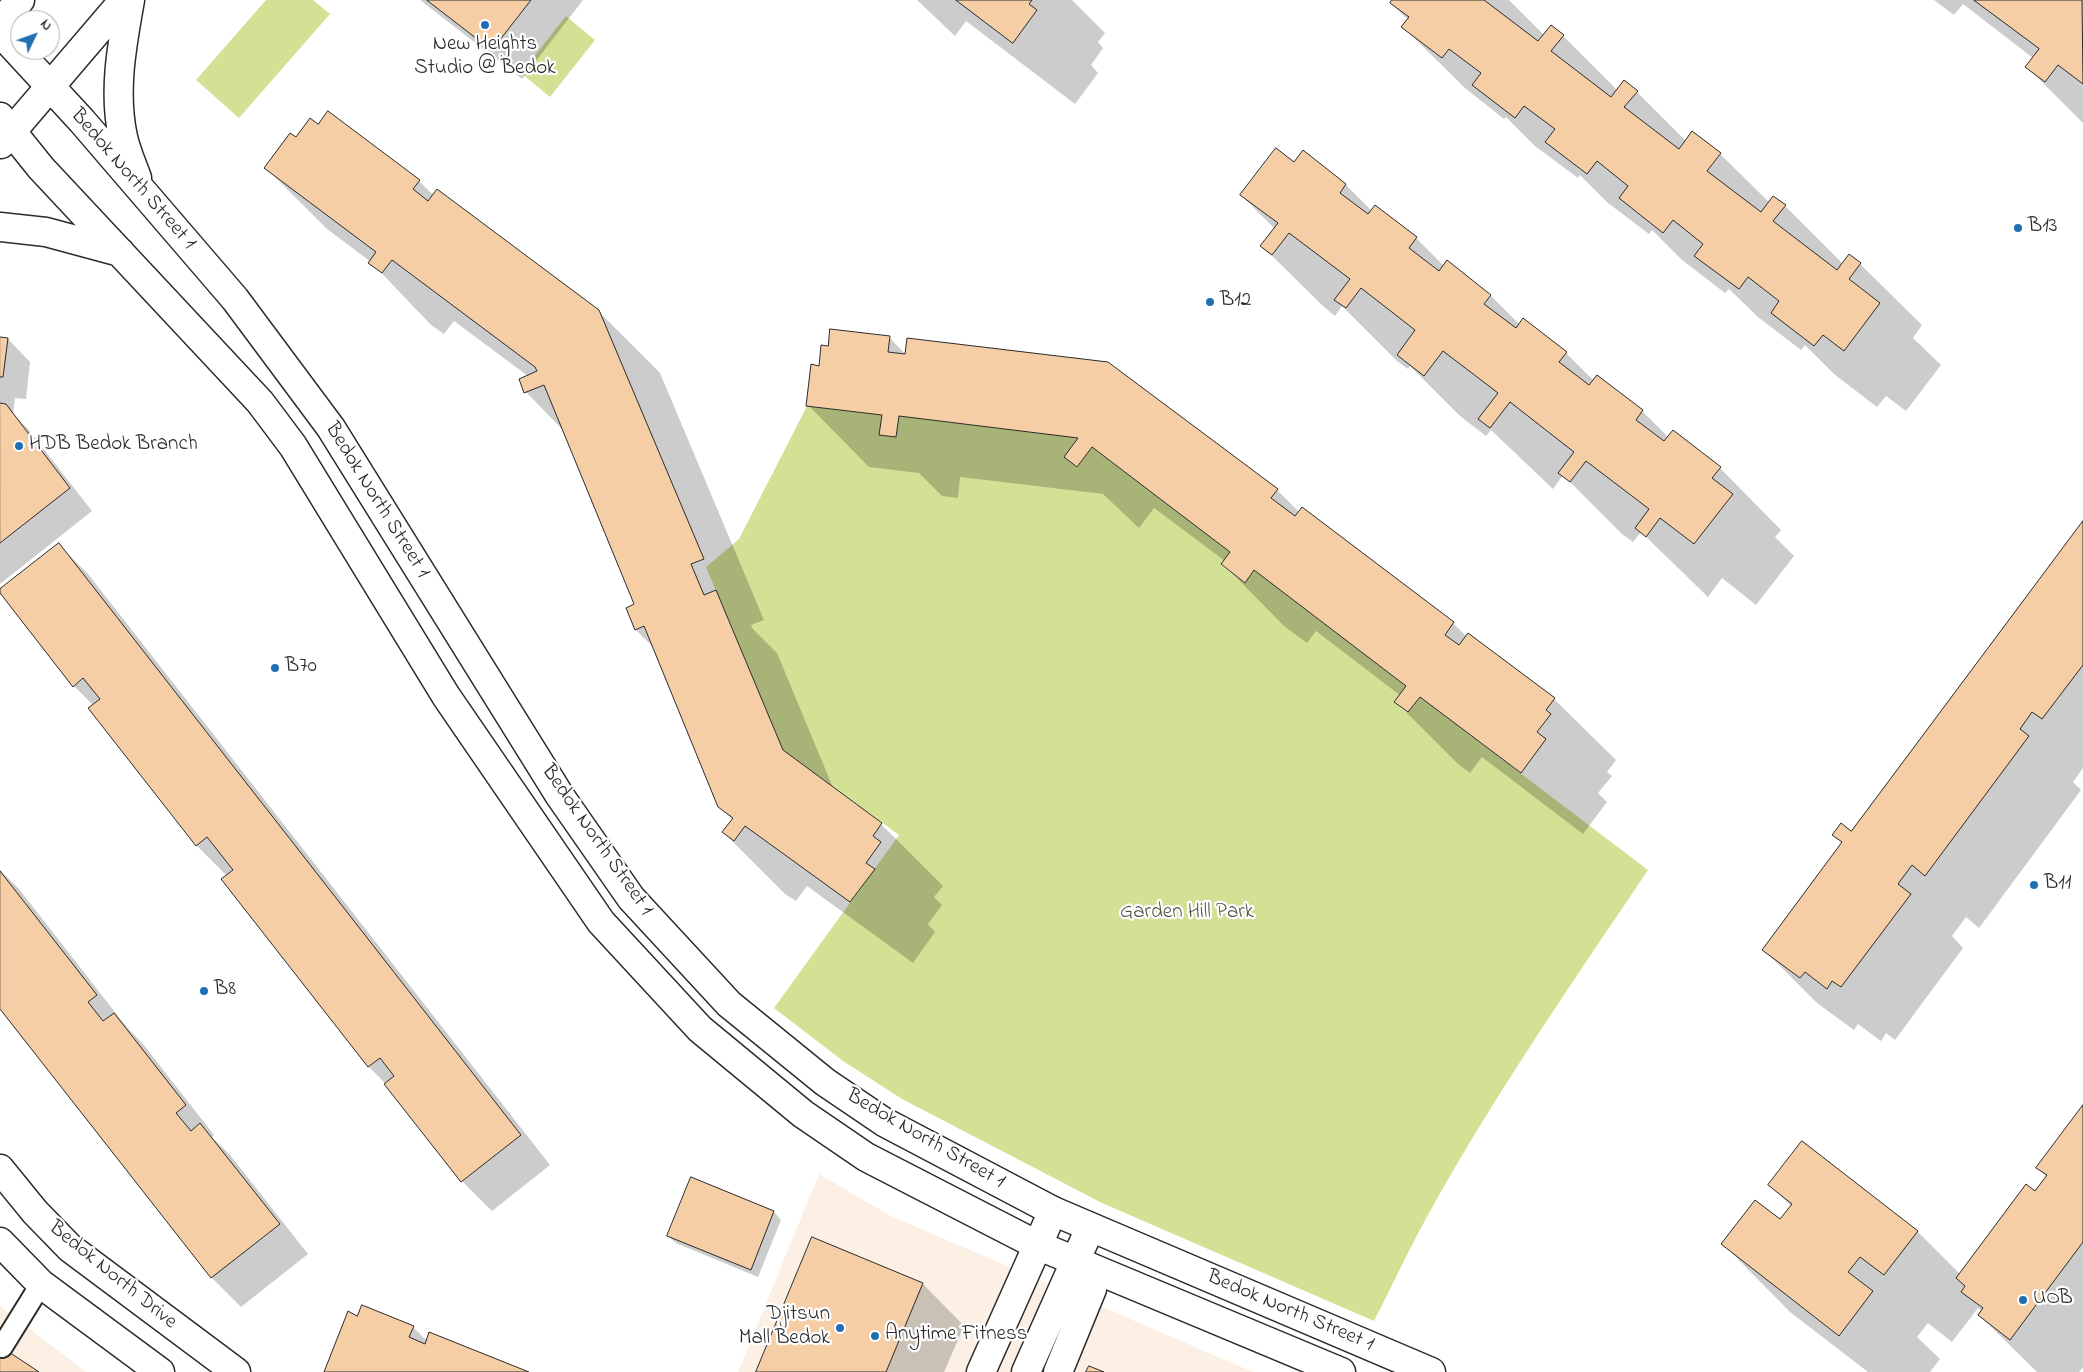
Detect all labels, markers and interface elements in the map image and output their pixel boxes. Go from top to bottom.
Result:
north arrow [10,10,60,60]
text: N [35,15,57,36]
marker: New Heights Studio @ Bedok [479,19,491,31]
place label: New Heights Studio @ Bedok [414,33,556,83]
street label: Bedok North Street 1 [64,104,200,256]
place label: B13 [2028,215,2057,241]
marker: B13 [2012,222,2024,234]
place label: B12 [1220,289,1251,315]
marker: B12 [1204,296,1216,308]
street label: Bedok North Street 1 [318,419,434,583]
place label: HDB Bedok Branch [29,433,198,459]
marker: HDB Bedok Branch [13,440,25,452]
place label: B70 [285,655,317,681]
marker: B70 [269,662,281,674]
street label: Bedok North Street 1 [534,761,658,921]
place label: B11 [2044,872,2071,898]
marker: B11 [2028,879,2040,891]
park label: Garden Hill Park [1120,901,1254,927]
place label: B8 [214,978,236,1004]
marker: B8 [198,985,210,997]
street label: Bedok North Street 1 [841,1084,1009,1196]
street label: Bedok North Drive [43,1217,181,1335]
street label: Bedok North Street 1 [1203,1265,1377,1359]
place label: UOB [2033,1287,2073,1313]
marker: UOB [2017,1294,2029,1306]
place label: Djitsun Mall Bedok [739,1303,830,1353]
marker: Djitsun Mall Bedok [834,1322,846,1334]
place label: Anytime Fitness [885,1323,1027,1349]
marker: Anytime Fitness [869,1330,881,1342]

